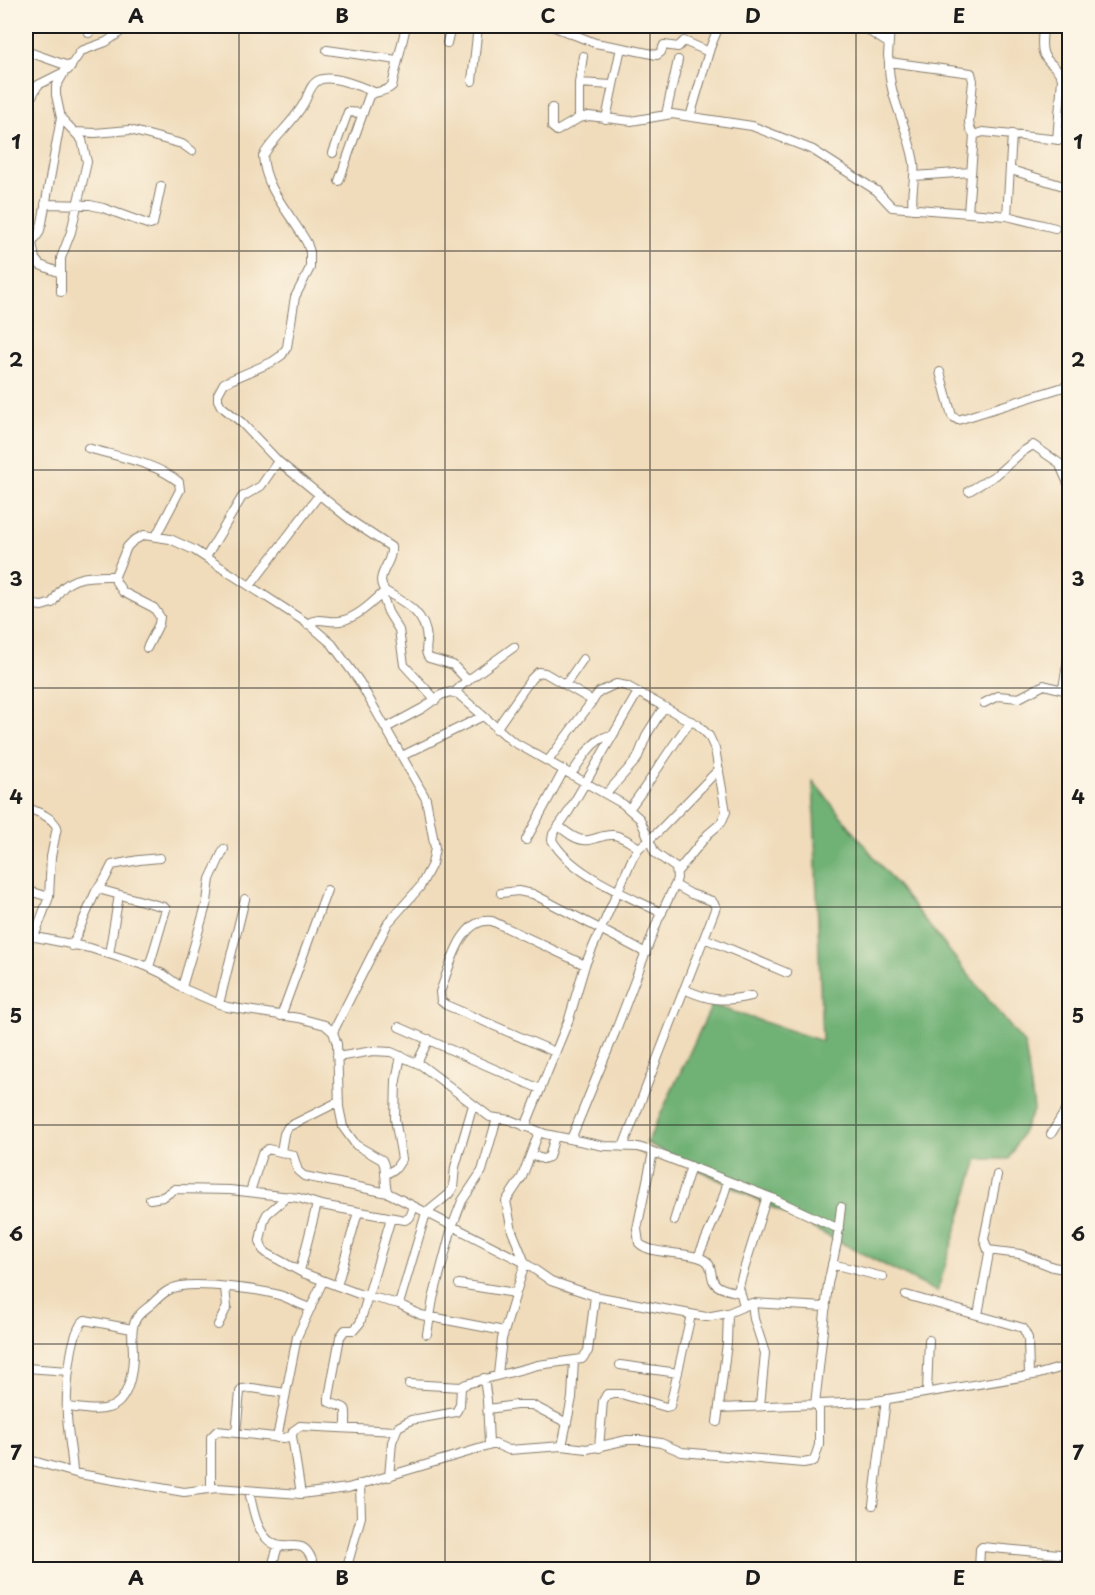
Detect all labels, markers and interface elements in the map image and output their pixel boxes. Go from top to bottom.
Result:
text: A [128,0,144,30]
text: B [335,0,349,30]
text: C [540,0,556,30]
text: D [745,0,761,30]
text: E [953,0,965,30]
text: 1 [11,126,21,156]
text: 1 [1073,126,1083,156]
text: 2 [9,344,23,374]
text: 2 [1071,344,1085,374]
text: 3 [9,563,23,593]
text: 3 [1071,563,1085,593]
text: 4 [9,781,23,811]
text: 4 [1071,781,1085,811]
text: 5 [10,1000,22,1030]
text: 5 [1072,1000,1084,1030]
text: 6 [9,1218,23,1248]
text: 6 [1071,1218,1085,1248]
text: 7 [10,1437,22,1467]
text: 7 [1072,1437,1084,1467]
text: A [128,1562,144,1592]
text: B [335,1562,349,1592]
text: C [540,1562,556,1592]
text: D [745,1562,761,1592]
text: E [953,1562,965,1592]

